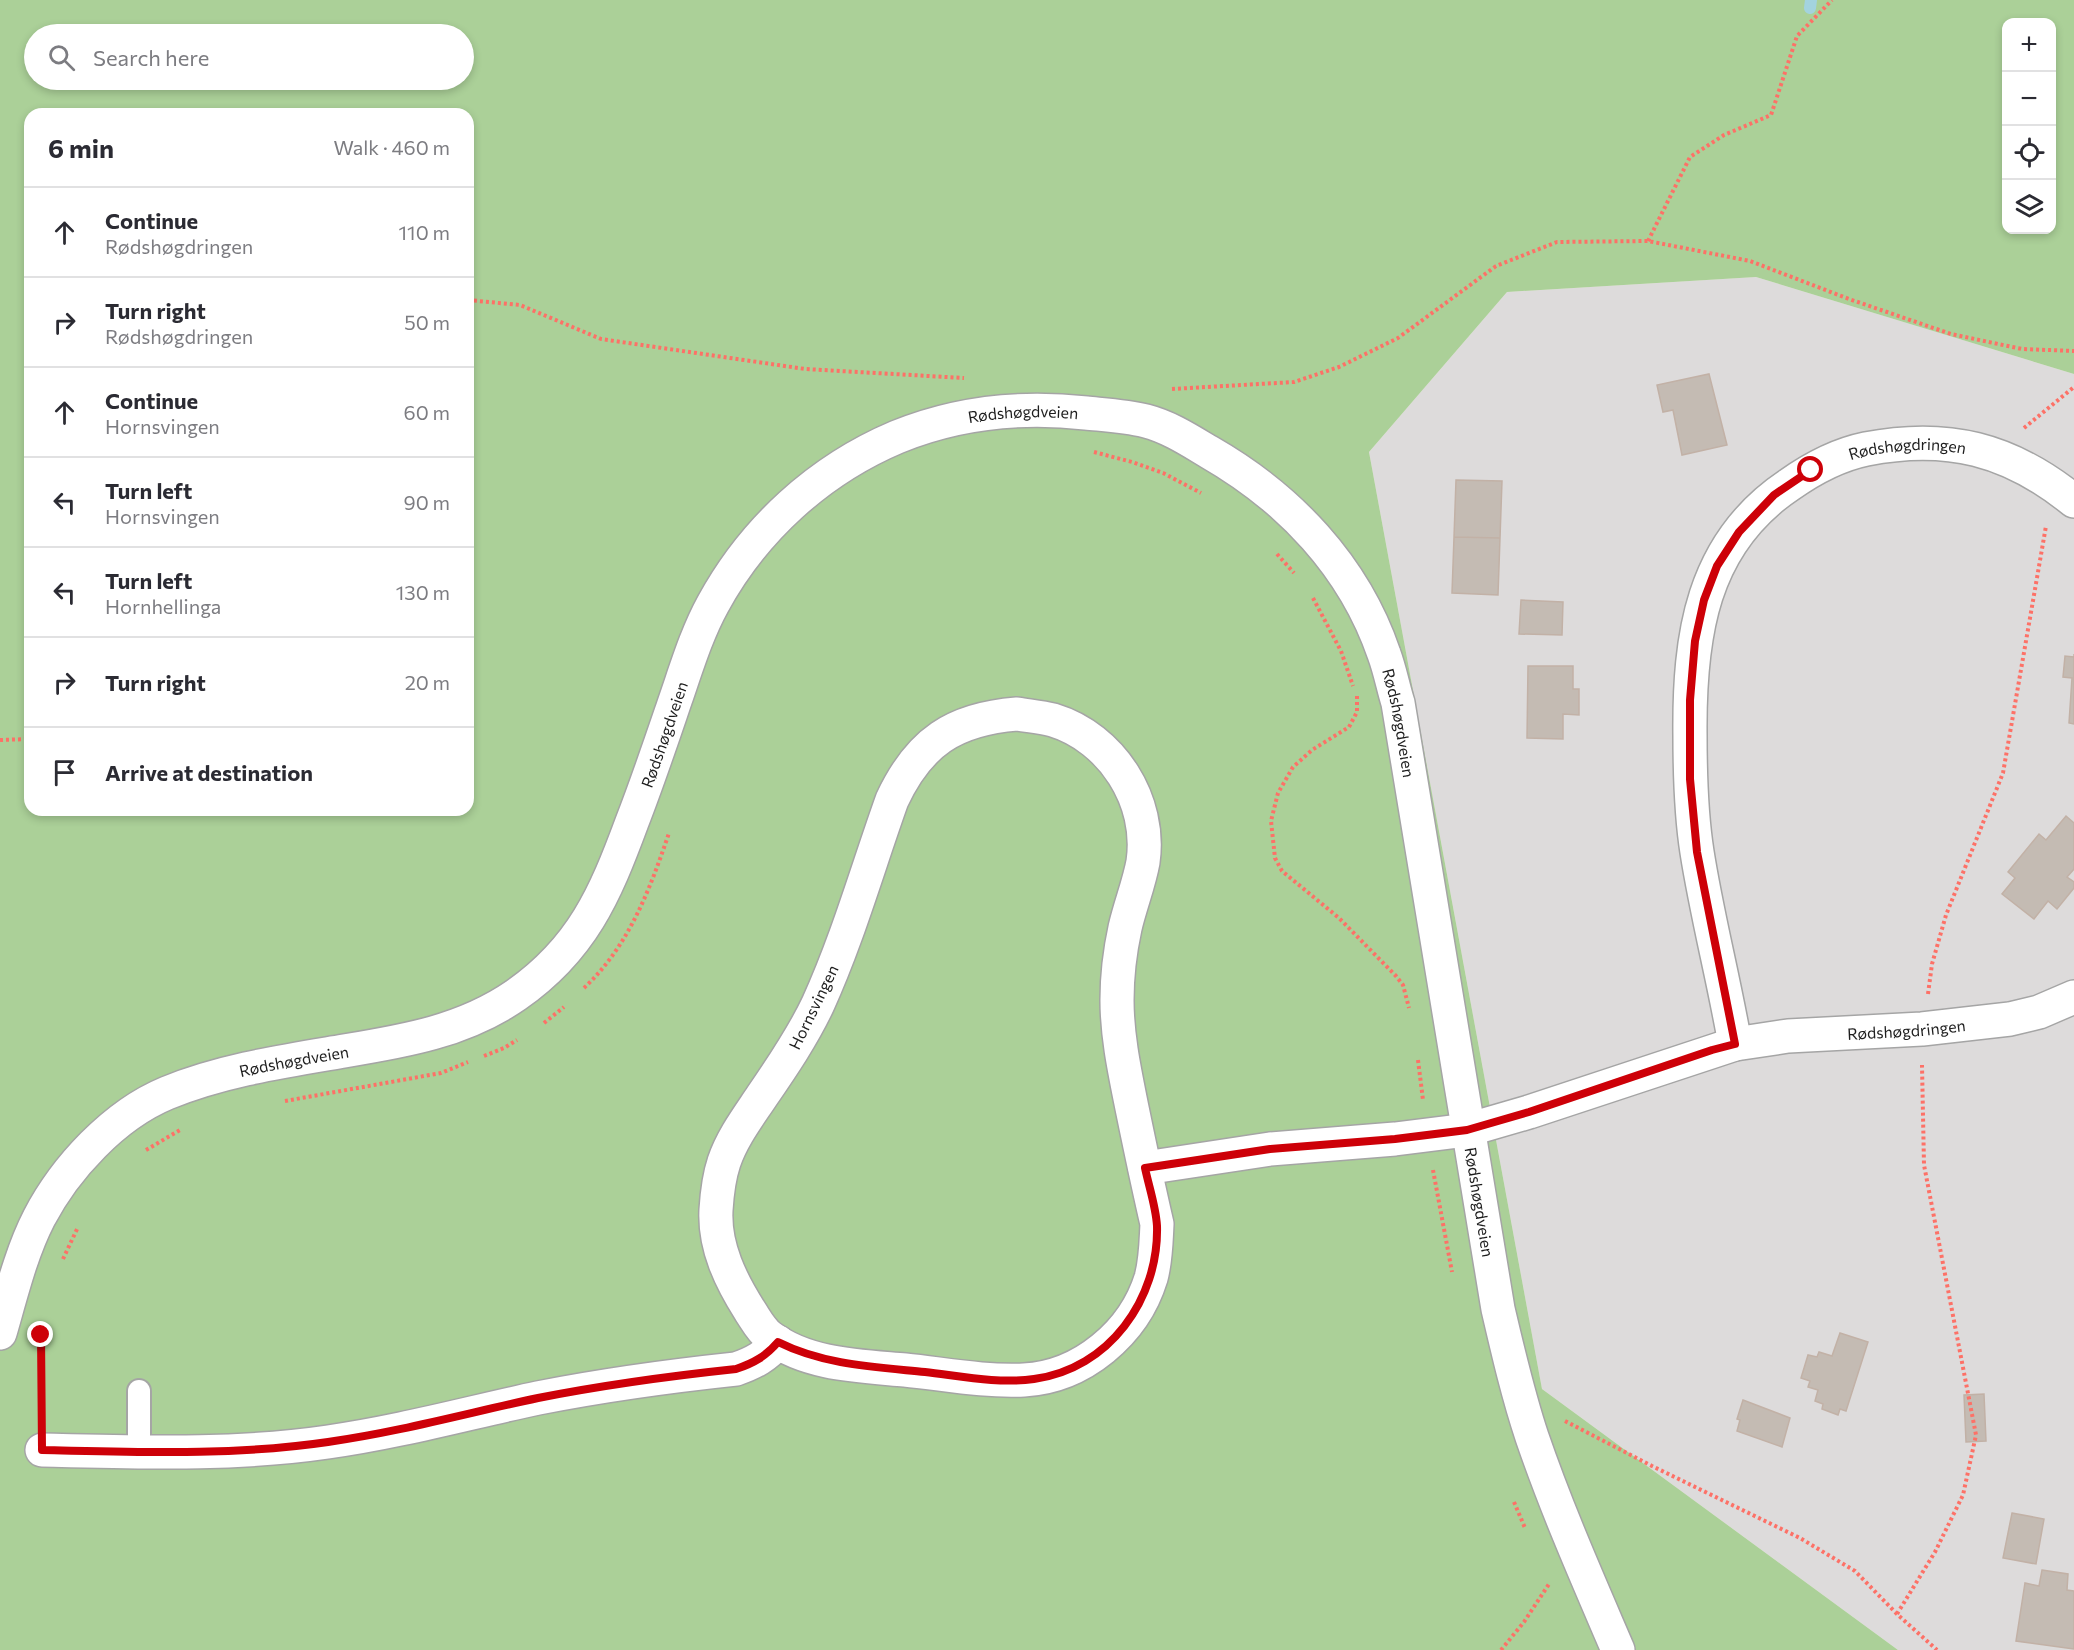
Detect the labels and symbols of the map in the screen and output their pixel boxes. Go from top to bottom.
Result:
street label: Rødshøgdveien [966,401,1079,426]
street label: Rødshøgdringen [1846,434,1968,463]
route start [1797,456,1823,482]
street label: Rødshøgdveien [1380,666,1420,779]
street label: Rødshøgdveien [636,679,690,790]
street label: Hornsvingen [784,962,842,1052]
street label: Rødshøgdringen [1847,1015,1966,1042]
street label: Rødshøgdveien [237,1041,350,1080]
street label: Rødshøgdveien [1462,1146,1499,1258]
route end [27,1321,53,1347]

